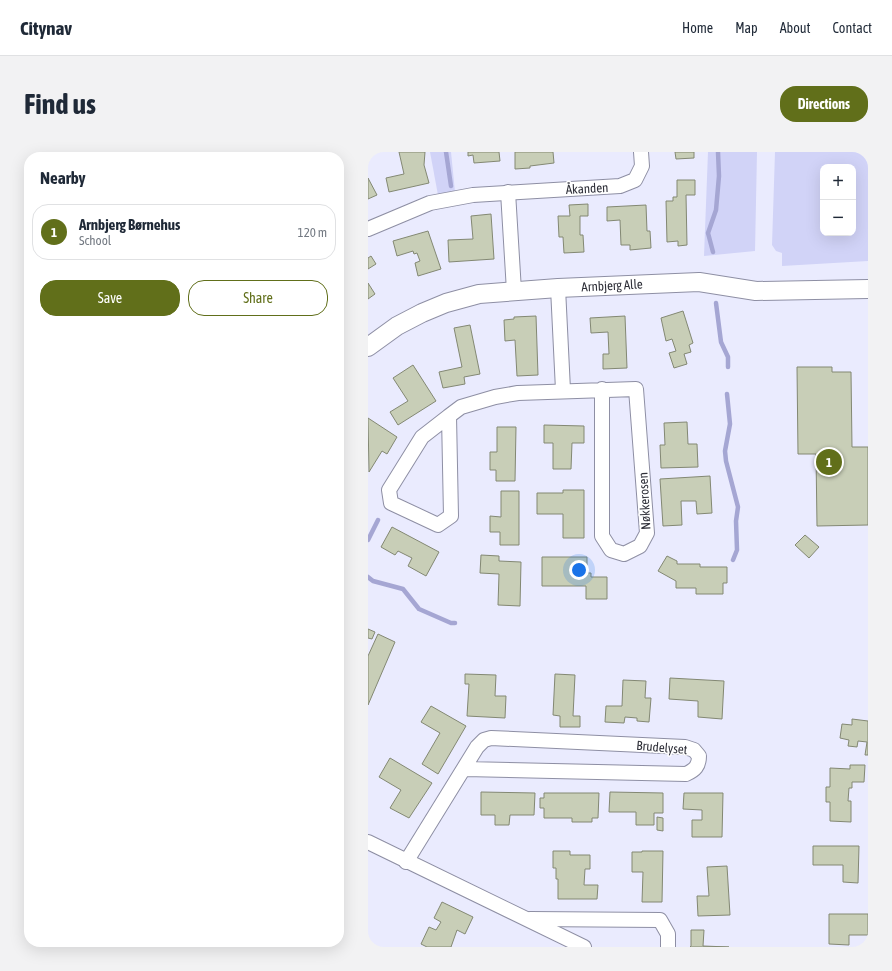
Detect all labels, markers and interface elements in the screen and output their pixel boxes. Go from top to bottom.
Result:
text: Citynav [20,17,72,39]
text: Home [682,20,713,36]
text: Map [735,20,758,36]
text: About [780,20,811,36]
text: Contact [833,20,872,36]
button: Directions [780,86,868,122]
text: Find us [24,88,96,120]
map controls [820,164,856,236]
button: + [820,164,856,200]
text: Nearby [40,168,86,188]
street label: Åkanden [565,180,609,197]
button: − [820,200,856,236]
text: Arnbjerg Børnehus [79,216,180,233]
text: 1 [51,225,57,240]
text: 120 m [298,225,327,240]
text: School [79,233,111,248]
street label: Arnbjerg Alle [581,276,643,295]
button: Save [40,280,180,316]
button: Share [188,280,328,316]
pin: 1 [816,447,842,477]
street label: Nøkkerosen [636,472,653,530]
your location [569,560,589,580]
street label: Brudelyset [636,738,688,757]

